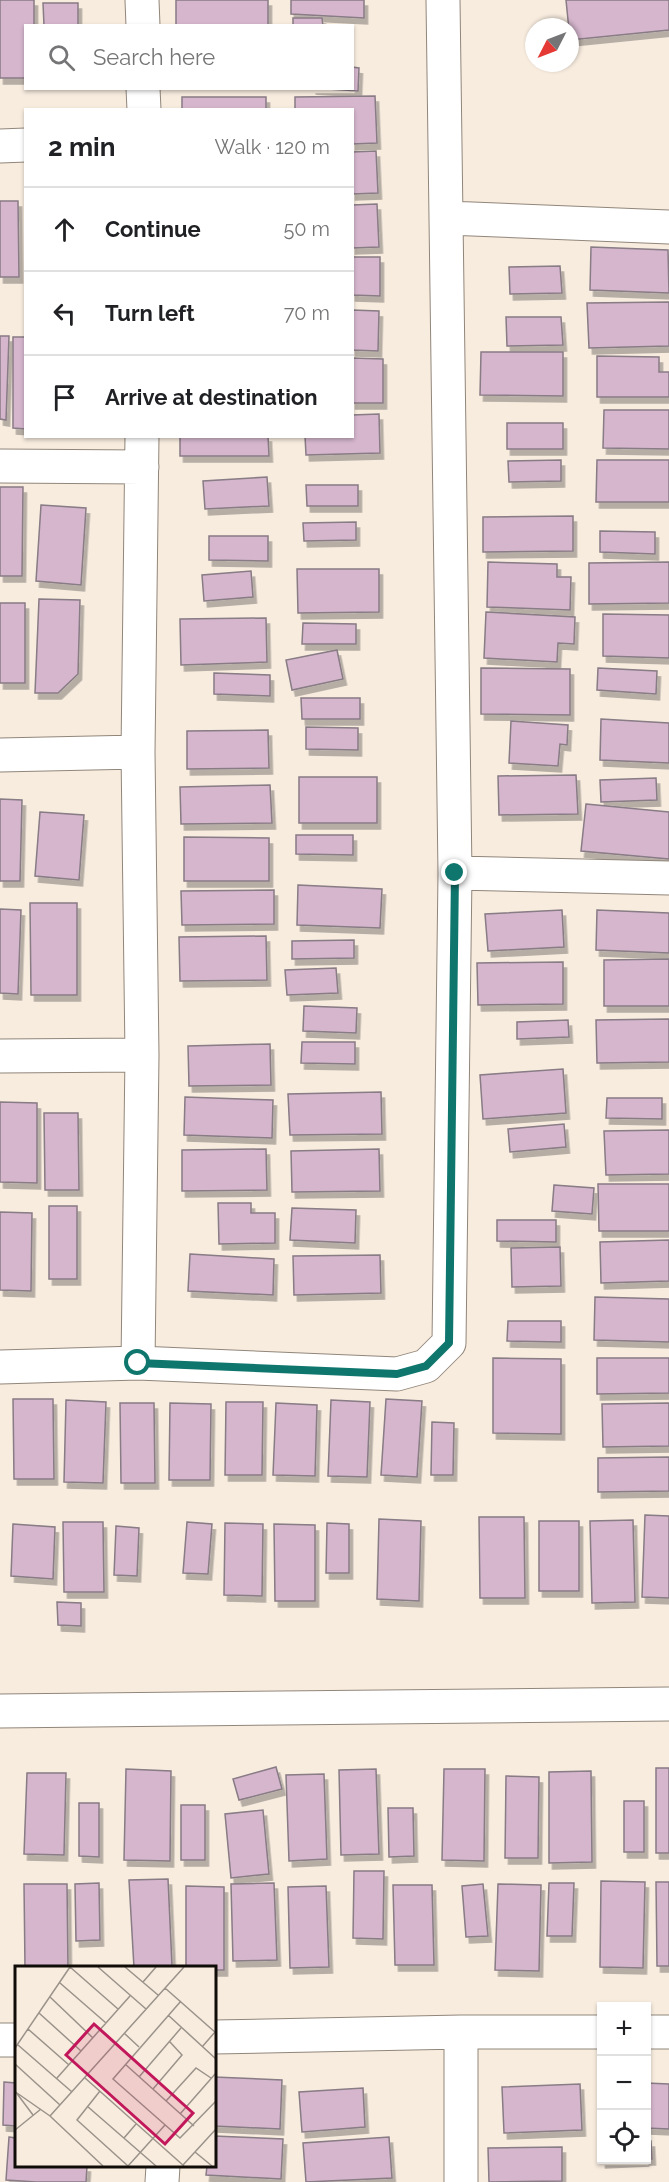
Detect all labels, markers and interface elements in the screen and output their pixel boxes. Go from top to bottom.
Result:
north arrow [525,18,579,72]
search box [24,24,354,90]
icon: search [45,41,78,74]
text: Search here [93,44,215,70]
text: 2 min [48,132,115,162]
text: Walk · 120 m [215,135,330,159]
icon: ahead [48,213,81,246]
text: Continue [105,216,201,242]
text: 50 m [283,217,330,241]
icon: left [48,297,81,330]
text: Turn left [105,300,195,326]
text: 70 m [284,301,330,325]
icon: arrive [48,381,81,414]
text: Arrive at destination [105,384,318,410]
route end [441,859,467,885]
route start [124,1349,150,1375]
inset map [15,1966,216,2167]
map controls [597,2002,651,2164]
button: + [597,2002,651,2056]
button: − [597,2056,651,2110]
button: locate [597,2110,651,2164]

